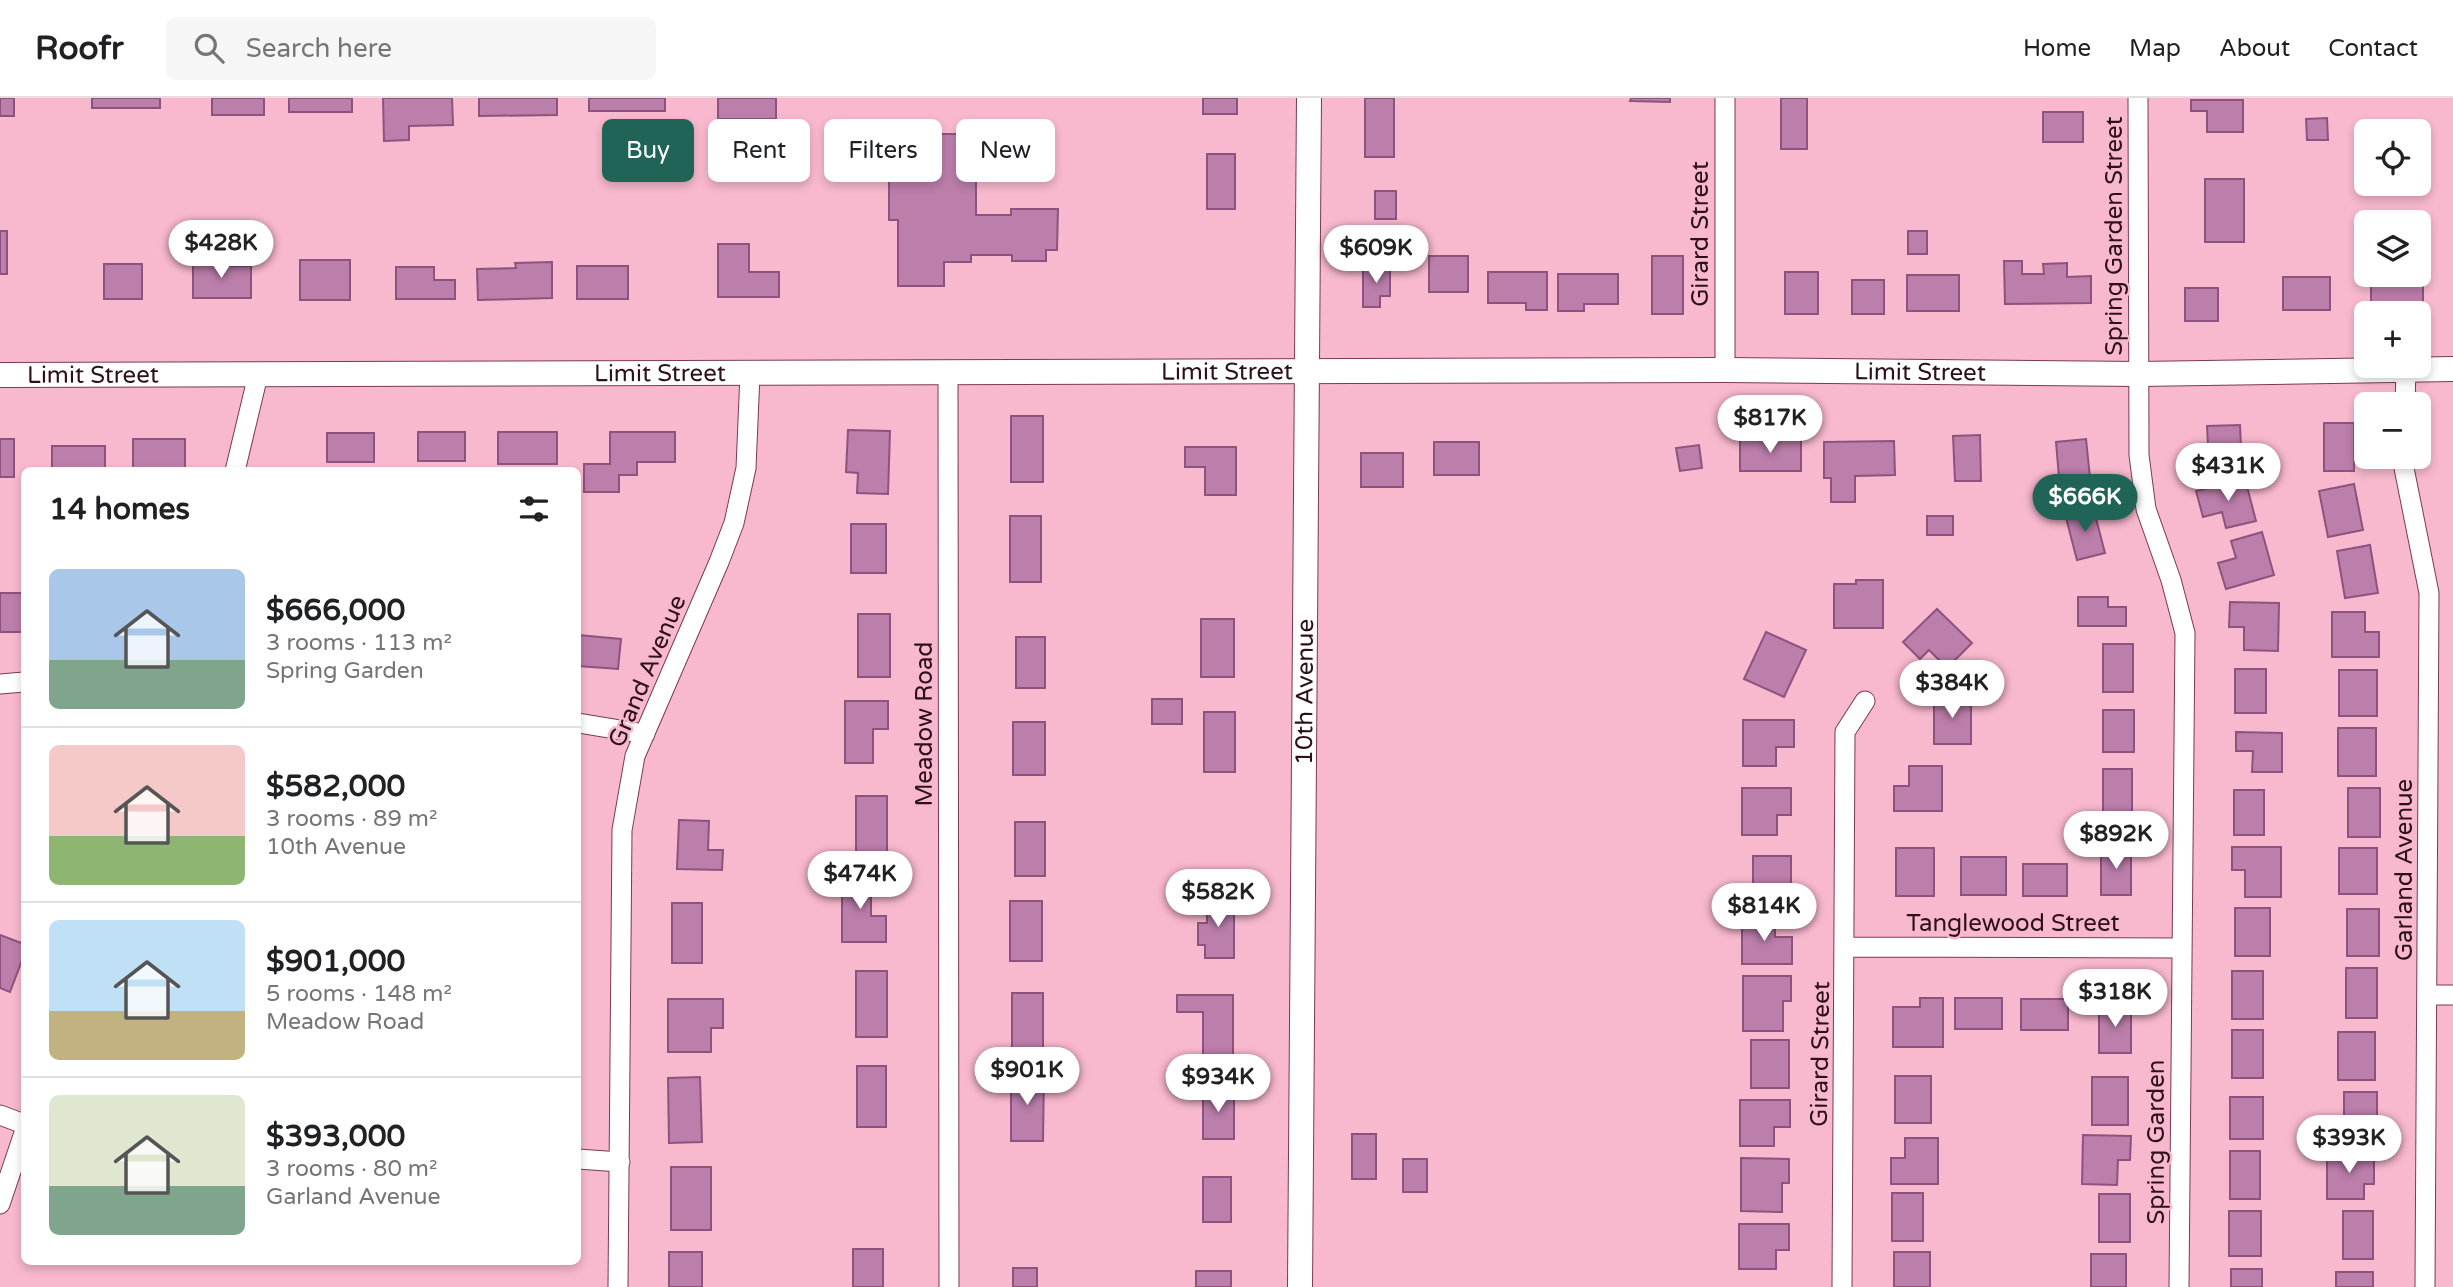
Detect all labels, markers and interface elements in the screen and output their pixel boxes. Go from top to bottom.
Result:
search box [166,17,656,80]
text: Roofr [35,29,124,68]
icon: search [190,29,228,67]
text: Search here [246,33,392,64]
text: Home [2023,34,2091,63]
text: Map [2129,34,2181,63]
text: About [2219,34,2290,63]
text: Contact [2328,34,2418,63]
street label: Spring Garden Street [2100,116,2129,356]
chip: Buy [602,119,694,182]
chip: Rent [708,119,810,182]
chip: Filters [824,119,942,182]
chip: New [956,119,1055,182]
map controls [2354,119,2431,469]
button: locate [2354,119,2431,196]
street label: Girard Street [1686,161,1715,307]
button: layers [2354,210,2431,287]
pin: $428K [172,220,270,280]
pin: $609K [1327,226,1425,285]
text: $428K [185,229,257,257]
text: $609K [1340,234,1412,262]
button: + [2354,301,2431,378]
street label: Limit Street [1161,357,1293,387]
street label: Limit Street [1854,357,1986,388]
street label: Limit Street [594,359,726,388]
street label: Limit Street [27,361,159,390]
button: − [2354,392,2431,469]
pin: $817K [1721,396,1819,455]
text: $817K [1734,404,1806,432]
pin: $431K [2179,444,2277,503]
text: $431K [2192,452,2264,480]
pin: $666K [2036,474,2134,534]
text: $666K [2049,483,2121,511]
icon: filters [515,490,553,528]
text: 14 homes [49,491,190,528]
street label: Grand Avenue [602,591,693,752]
text: $666,000 [266,592,405,629]
icon: home [105,597,189,681]
street label: 10th Avenue [1290,619,1320,765]
text: 3 rooms · 113 m² [266,629,452,657]
street label: Meadow Road [910,641,939,807]
text: Spring Garden [266,657,424,685]
pin: $384K [1903,660,2001,720]
text: $384K [1916,669,1988,697]
text: $582,000 [266,768,405,805]
icon: home [105,773,189,857]
street label: Garland Avenue [2390,779,2419,961]
text: 3 rooms · 89 m² [266,805,437,833]
pin: $892K [2067,812,2165,871]
text: $892K [2080,820,2152,848]
text: 10th Avenue [266,833,406,861]
pin: $474K [811,852,909,911]
text: $474K [824,860,896,888]
pin: $582K [1169,870,1267,929]
text: $582K [1182,878,1254,906]
pin: $814K [1715,884,1813,943]
text: $814K [1728,892,1800,920]
street label: Tanglewood Street [1906,909,2120,938]
text: $901,000 [266,943,405,980]
icon: home [105,948,189,1032]
pin: $318K [2066,970,2164,1029]
text: $318K [2079,978,2151,1006]
text: 5 rooms · 148 m² [266,980,452,1008]
street label: Girard Street [1805,981,1836,1127]
text: Meadow Road [266,1008,424,1036]
pin: $901K [978,1048,1076,1107]
pin: $934K [1169,1054,1267,1114]
text: $901K [991,1056,1063,1084]
street label: Spring Garden [2142,1060,2171,1224]
text: $934K [1182,1063,1254,1091]
pin: $393K [2300,1116,2398,1175]
text: $393,000 [266,1118,405,1155]
icon: home [105,1123,189,1207]
text: $393K [2313,1124,2385,1152]
text: 3 rooms · 80 m² [266,1155,437,1183]
text: Garland Avenue [266,1183,441,1211]

